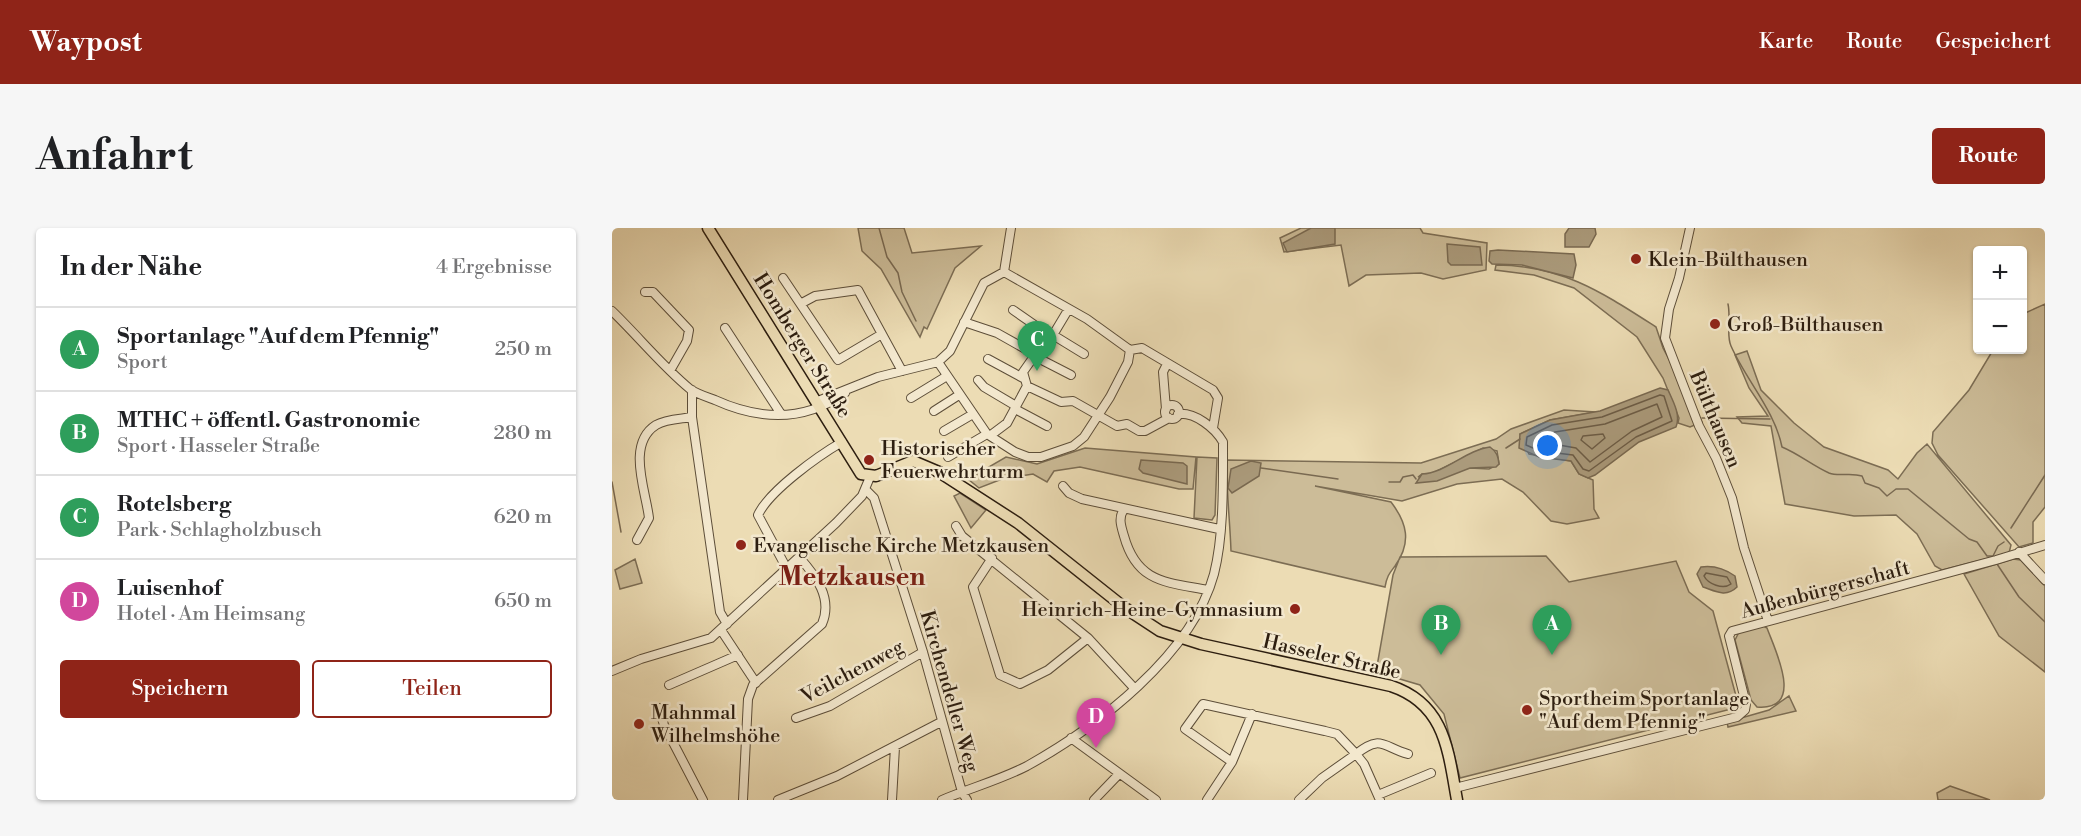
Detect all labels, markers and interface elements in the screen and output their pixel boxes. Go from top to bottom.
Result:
text: Waypost [30,25,142,60]
text: Karte [1759,29,1813,55]
text: Route [1846,29,1902,55]
text: Gespeichert [1935,29,2051,55]
button: Route [1932,128,2045,184]
text: Anfahrt [36,130,193,183]
map controls [1973,246,2027,354]
button: + [1973,246,2027,300]
place label: Klein-Bülthausen [1648,248,1808,273]
text: In der Nähe [60,251,202,283]
marker: Klein-Bülthausen [1629,252,1643,266]
text: 4 Ergebnisse [436,255,552,280]
street label: Homberger Straße [747,269,856,423]
button: − [1973,300,2027,354]
place label: Groß-Bülthausen [1727,313,1883,338]
marker: Groß-Bülthausen [1708,317,1722,331]
pin: C [1018,322,1056,371]
text: Sportanlage "Auf dem Pfennig" [117,323,439,350]
text: A [72,337,87,362]
text: 250 m [495,337,552,362]
text: Sport [117,350,168,375]
street label: Bülthausen [1683,366,1746,472]
text: MTHC + öffentl. Gastronomie [117,407,420,434]
text: B [72,421,87,446]
text: 280 m [493,421,552,446]
your location [1533,431,1562,460]
text: Sport · Hasseler Straße [117,434,320,459]
place label: Historischer Feuerwehrturm [881,437,1024,485]
marker: Historischer Feuerwehrturm [862,453,876,467]
text: Rotelsberg [117,491,231,518]
text: C [72,505,87,530]
text: 620 m [494,505,552,530]
text: Park · Schlagholzbusch [117,518,322,543]
place label: Evangelische Kirche Metzkausen [753,534,1049,559]
marker: Evangelische Kirche Metzkausen [734,538,748,552]
street label: Außenbürgerschaft [1737,556,1913,625]
district label: Metzkausen [778,561,926,593]
text: Luisenhof [117,575,221,602]
text: D [72,589,87,614]
text: 650 m [494,589,552,614]
place label: Heinrich-Heine-Gymnasium [1022,598,1283,623]
text: Hotel · Am Heimsang [117,602,305,627]
marker: Heinrich-Heine-Gymnasium [1288,602,1302,616]
pin: B [1422,606,1460,655]
pin: A [1532,606,1572,655]
street label: Kirchendeller Weg [914,608,984,776]
street label: Hasseler Straße [1260,629,1403,686]
street label: Veilchenweg [796,634,909,710]
button: Speichern [60,660,300,718]
button: Teilen [312,660,552,718]
place label: Sportheim Sportanlage "Auf dem Pfennig" [1539,687,1749,735]
pin: D [1076,698,1116,748]
place label: Mahnmal Wilhelmshöhe [650,701,780,749]
marker: Sportheim Sportanlage "Auf dem Pfennig" [1520,703,1534,717]
marker: Mahnmal Wilhelmshöhe [632,717,646,731]

